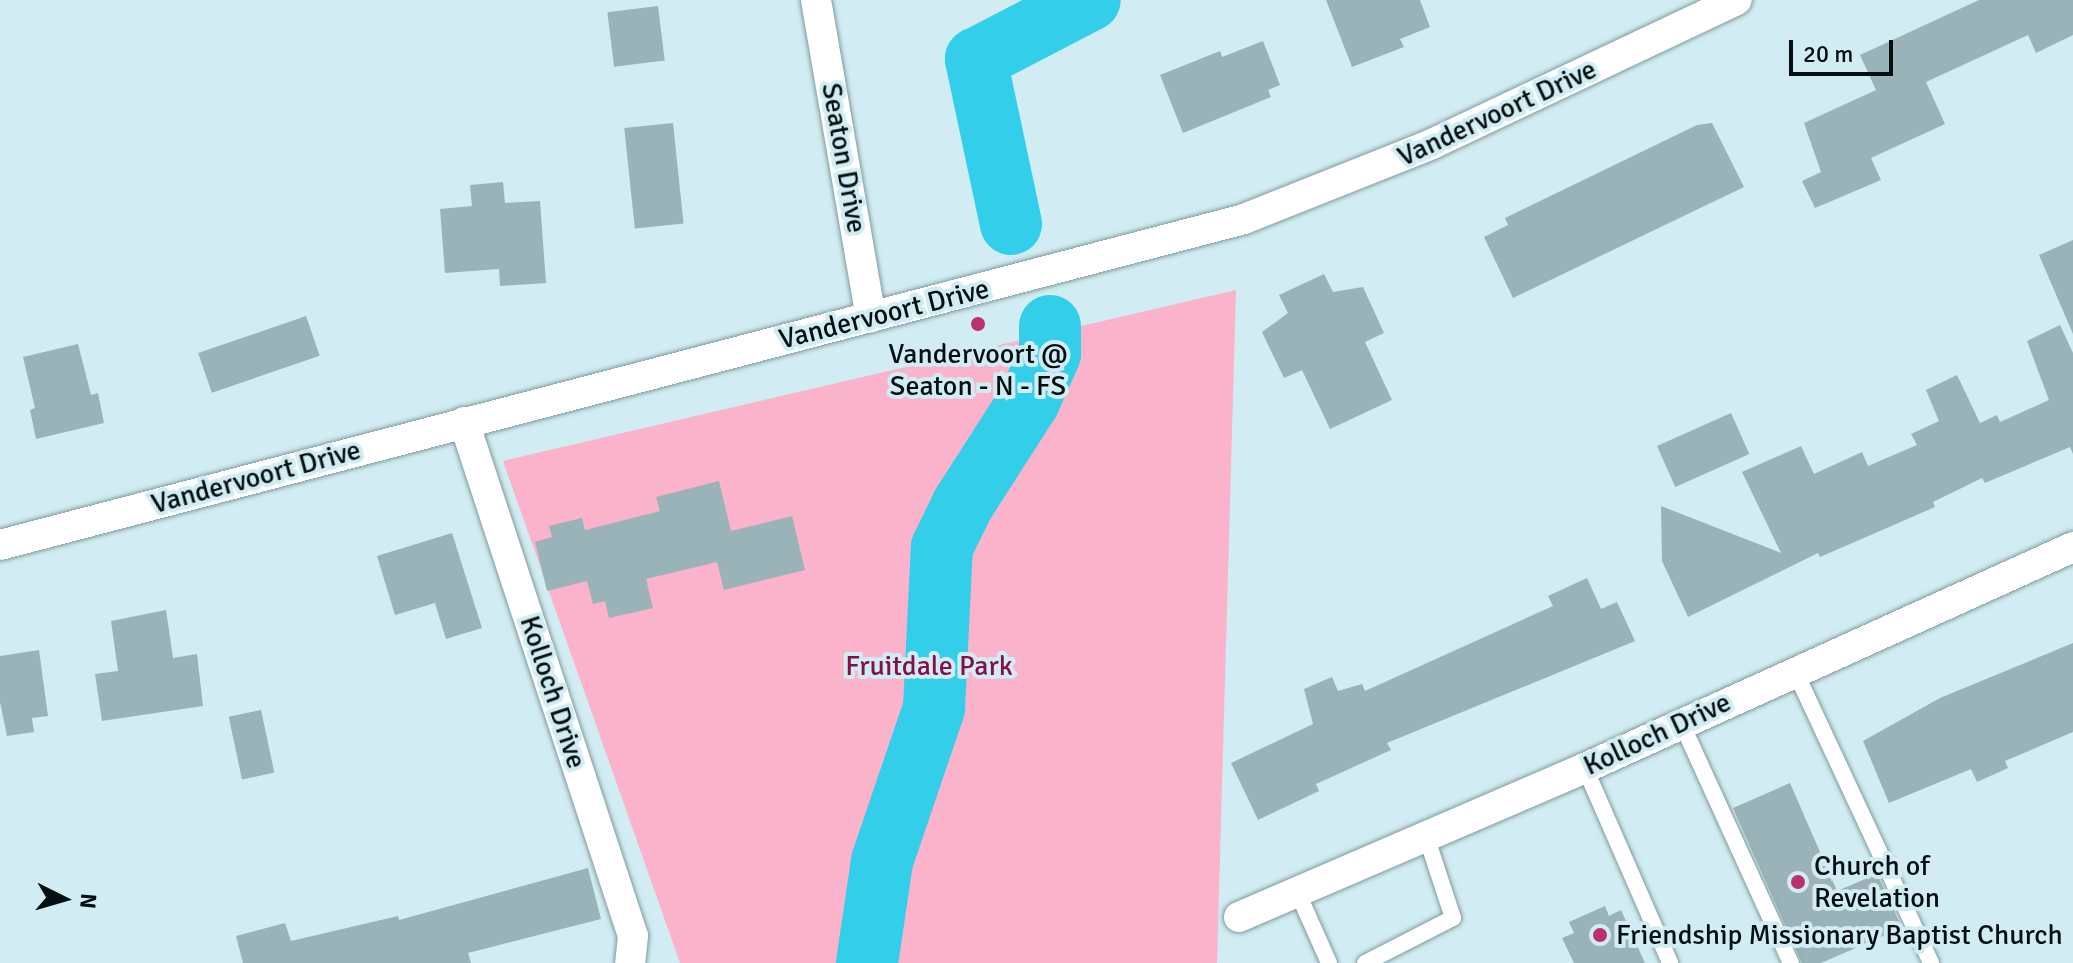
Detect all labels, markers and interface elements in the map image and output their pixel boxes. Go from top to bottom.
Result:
scale bar [1793,24,1897,74]
text: 20 m [1803,39,1853,69]
street label: Vandervoort Drive [1392,52,1602,174]
street label: Seaton Drive [814,80,874,236]
street label: Vandervoort Drive [775,272,993,356]
marker: Vandervoort @ Seaton - N - FS [969,315,987,333]
place label: Vandervoort @ Seaton - N - FS [888,337,1068,403]
street label: Vandervoort Drive [148,433,364,521]
street label: Kolloch Drive [513,611,593,773]
park label: Fruitdale Park [845,649,1013,683]
street label: Kolloch Drive [1578,685,1736,783]
place label: Church of Revelation [1814,849,1940,915]
north arrow [24,859,104,939]
marker: Church of Revelation [1789,873,1807,891]
text: N [74,892,103,910]
place label: Friendship Missionary Baptist Church [1616,918,2063,952]
marker: Friendship Missionary Baptist Church [1591,926,1609,944]

